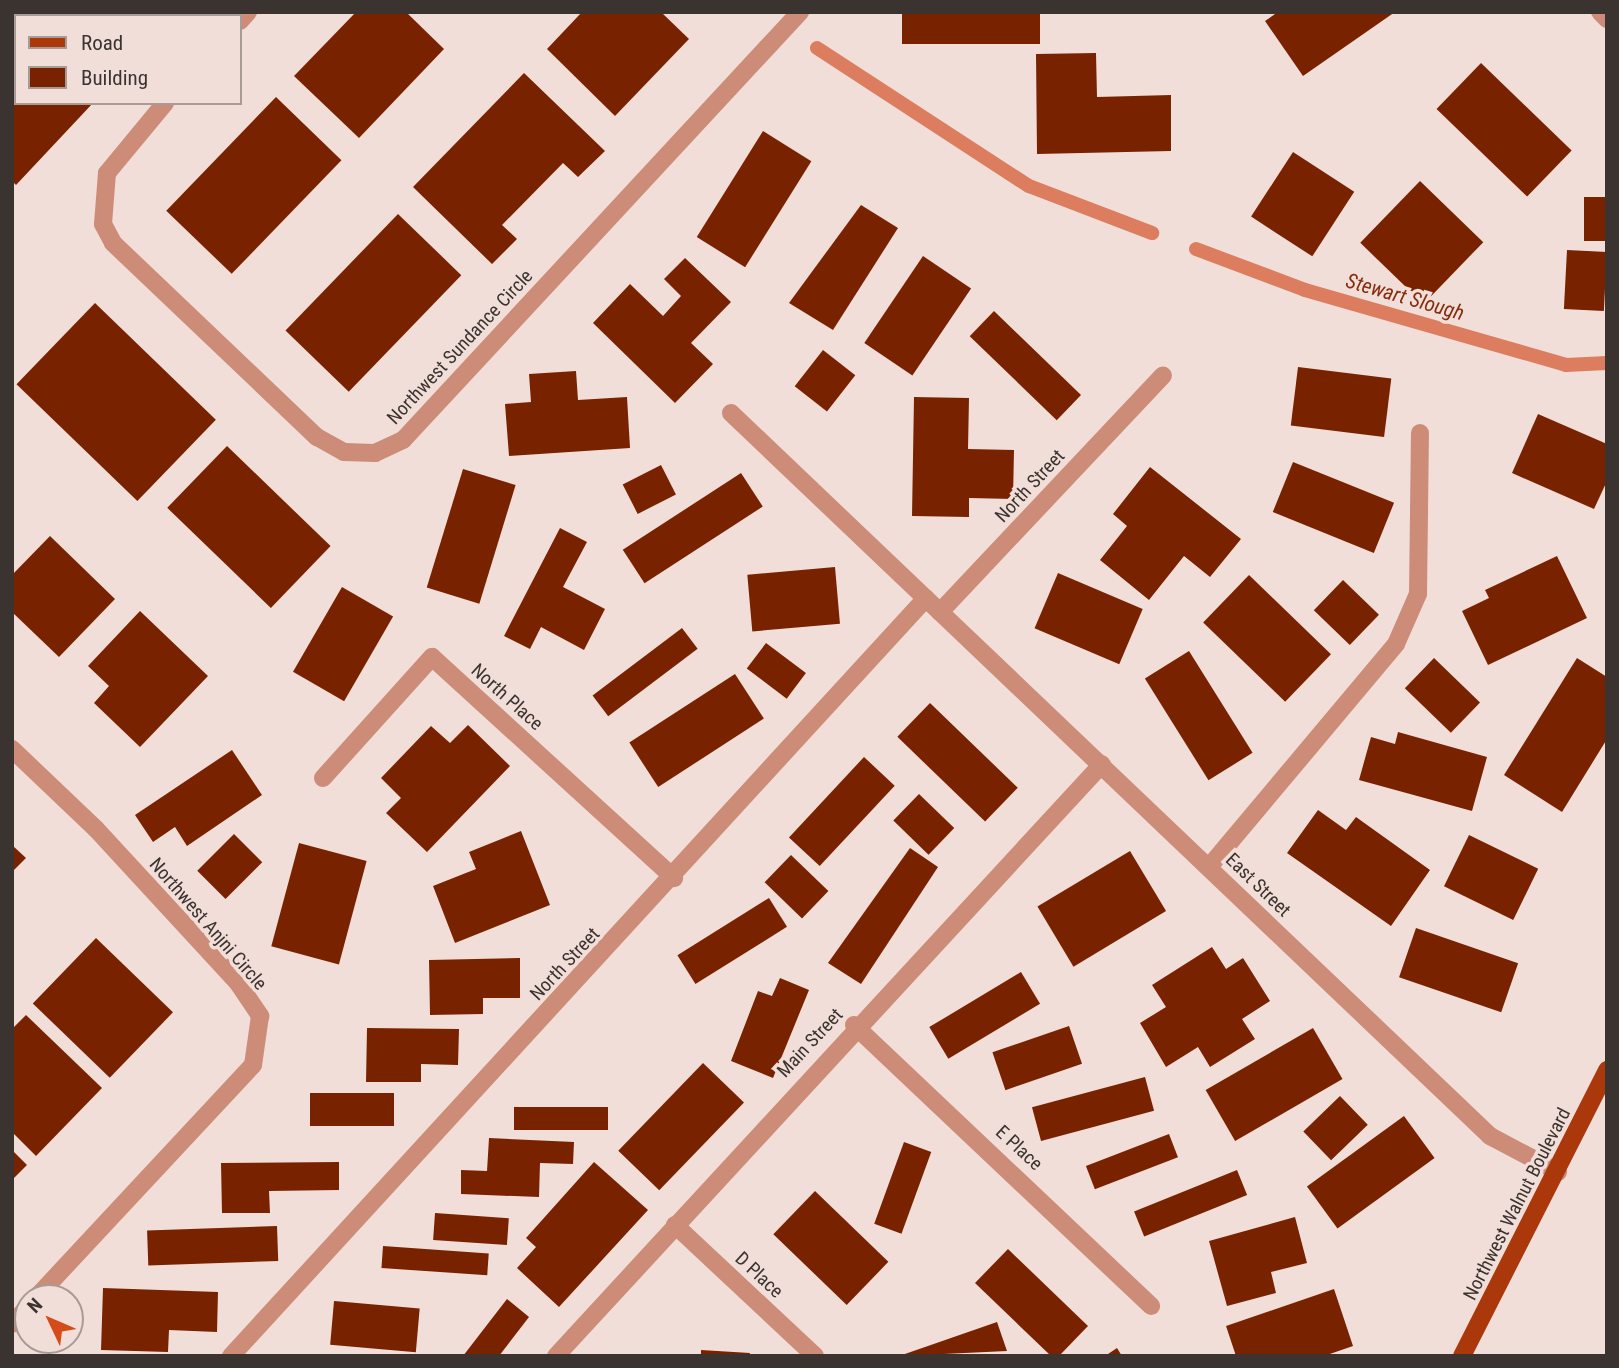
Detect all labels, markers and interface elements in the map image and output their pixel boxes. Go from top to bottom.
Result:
legend [14,14,242,105]
text: Road [81,31,123,55]
text: Building [81,66,148,90]
street label: Northwest Sundance Circle [382,265,538,429]
water label: Stewart Slough [1343,268,1467,326]
street label: North Street [991,445,1069,527]
street label: North Place [467,659,547,735]
street label: East Street [1221,848,1295,922]
street label: Northwest Anjni Circle [144,853,272,995]
street label: North Street [526,923,604,1005]
street label: Main Street [772,1004,848,1082]
street label: Northwest Walnut Boulevard [1459,1104,1575,1304]
street label: E Place [991,1121,1047,1175]
street label: D Place [730,1247,788,1303]
north arrow [14,1284,84,1354]
text: N [23,1293,47,1318]

